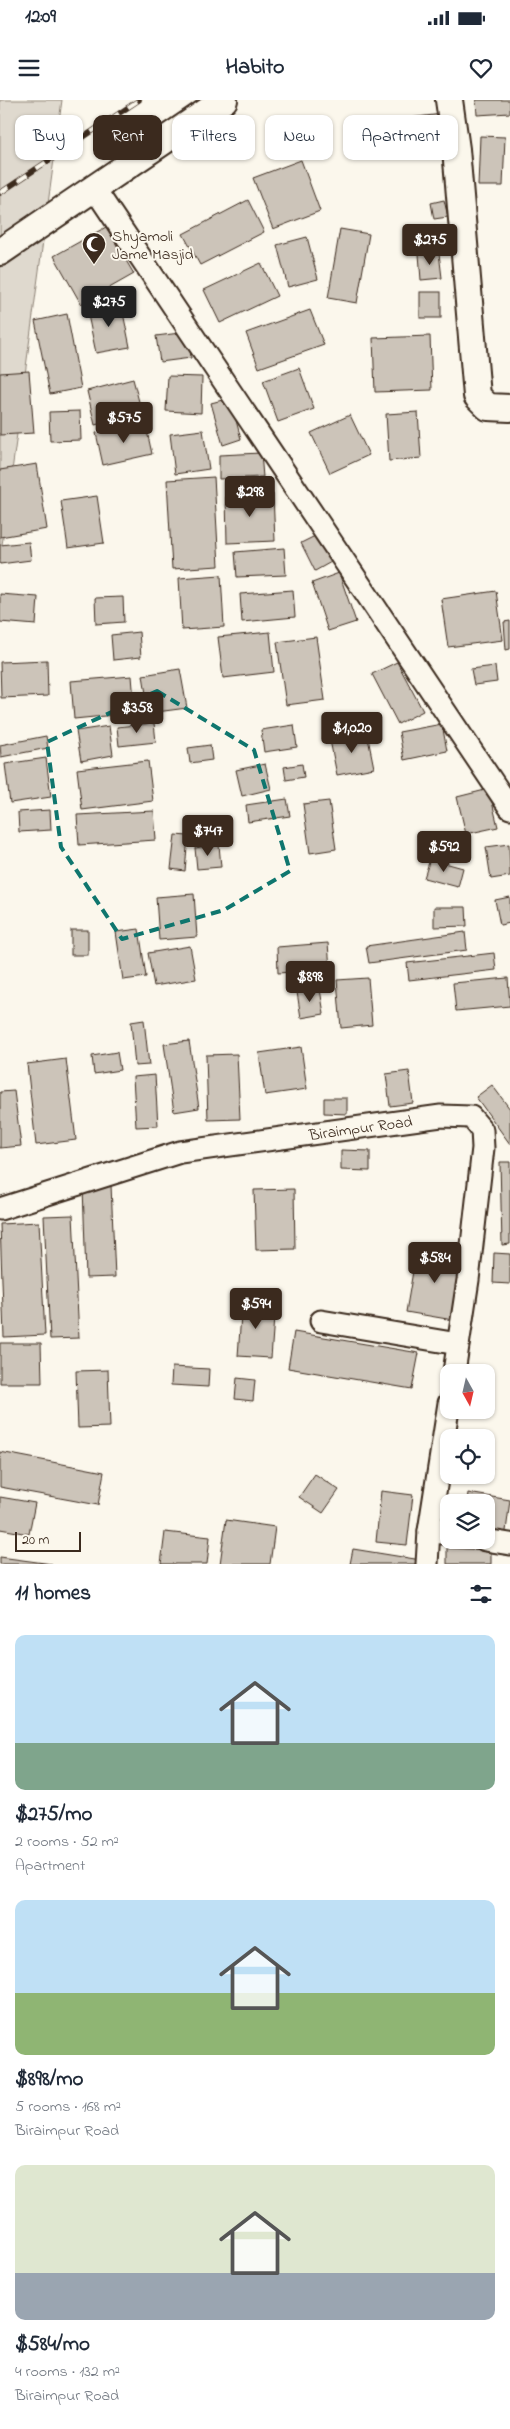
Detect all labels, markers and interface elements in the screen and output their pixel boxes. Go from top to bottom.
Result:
text: 12:09 [25,4,56,31]
text: Habito [225,52,285,84]
icon: menu [15,54,43,82]
icon: heart [467,54,495,82]
chip: Buy [15,115,83,160]
chip: Rent [93,115,162,160]
chip: Filters [172,115,255,160]
chip: New [265,115,333,160]
chip: Apartment [343,115,458,160]
pin: $275 [400,224,460,266]
place label: Shyamoli Jame Masjid [112,225,194,267]
text: $275 [413,228,447,252]
mosque icon: Shyamoli Jame Masjid [81,231,107,265]
pin: $275 [79,286,139,328]
text: $275 [92,290,126,314]
pin: $575 [94,402,154,444]
text: $575 [107,406,141,430]
pin: $298 [220,476,280,518]
text: $298 [236,480,264,504]
pin: $358 [107,692,167,734]
text: $358 [121,696,153,720]
pin: $1,020 [311,712,393,754]
text: $1,020 [332,716,372,740]
pin: $747 [178,814,238,857]
text: $747 [193,819,223,843]
pin: $592 [414,830,474,873]
text: $592 [428,835,460,859]
pin: $898 [280,960,340,1003]
text: $898 [297,965,323,989]
street label: Biraimpur Road [306,1110,414,1148]
pin: $584 [405,1242,465,1284]
text: $584 [419,1246,451,1270]
pin: $594 [226,1288,286,1330]
text: $594 [241,1292,271,1316]
north arrow [440,1364,495,1419]
map controls [440,1364,495,1549]
button: locate [440,1429,495,1484]
button: layers [440,1494,495,1549]
scale bar [15,1529,81,1552]
text: 20 m [22,1530,49,1551]
text: 11 homes [15,1579,91,1609]
icon: filters [467,1580,495,1608]
icon: home [210,1668,300,1758]
text: $275/mo [15,1800,93,1830]
text: 2 rooms · 52 m² [15,1830,119,1854]
text: Apartment [15,1854,85,1878]
icon: home [210,1933,300,2023]
text: $898/mo [15,2065,84,2095]
text: 5 rooms · 168 m² [15,2095,121,2119]
text: Biraimpur Road [15,2119,119,2143]
icon: home [210,2198,300,2288]
text: $584/mo [15,2330,90,2360]
text: 4 rooms · 132 m² [15,2360,120,2384]
text: Biraimpur Road [15,2384,119,2408]

